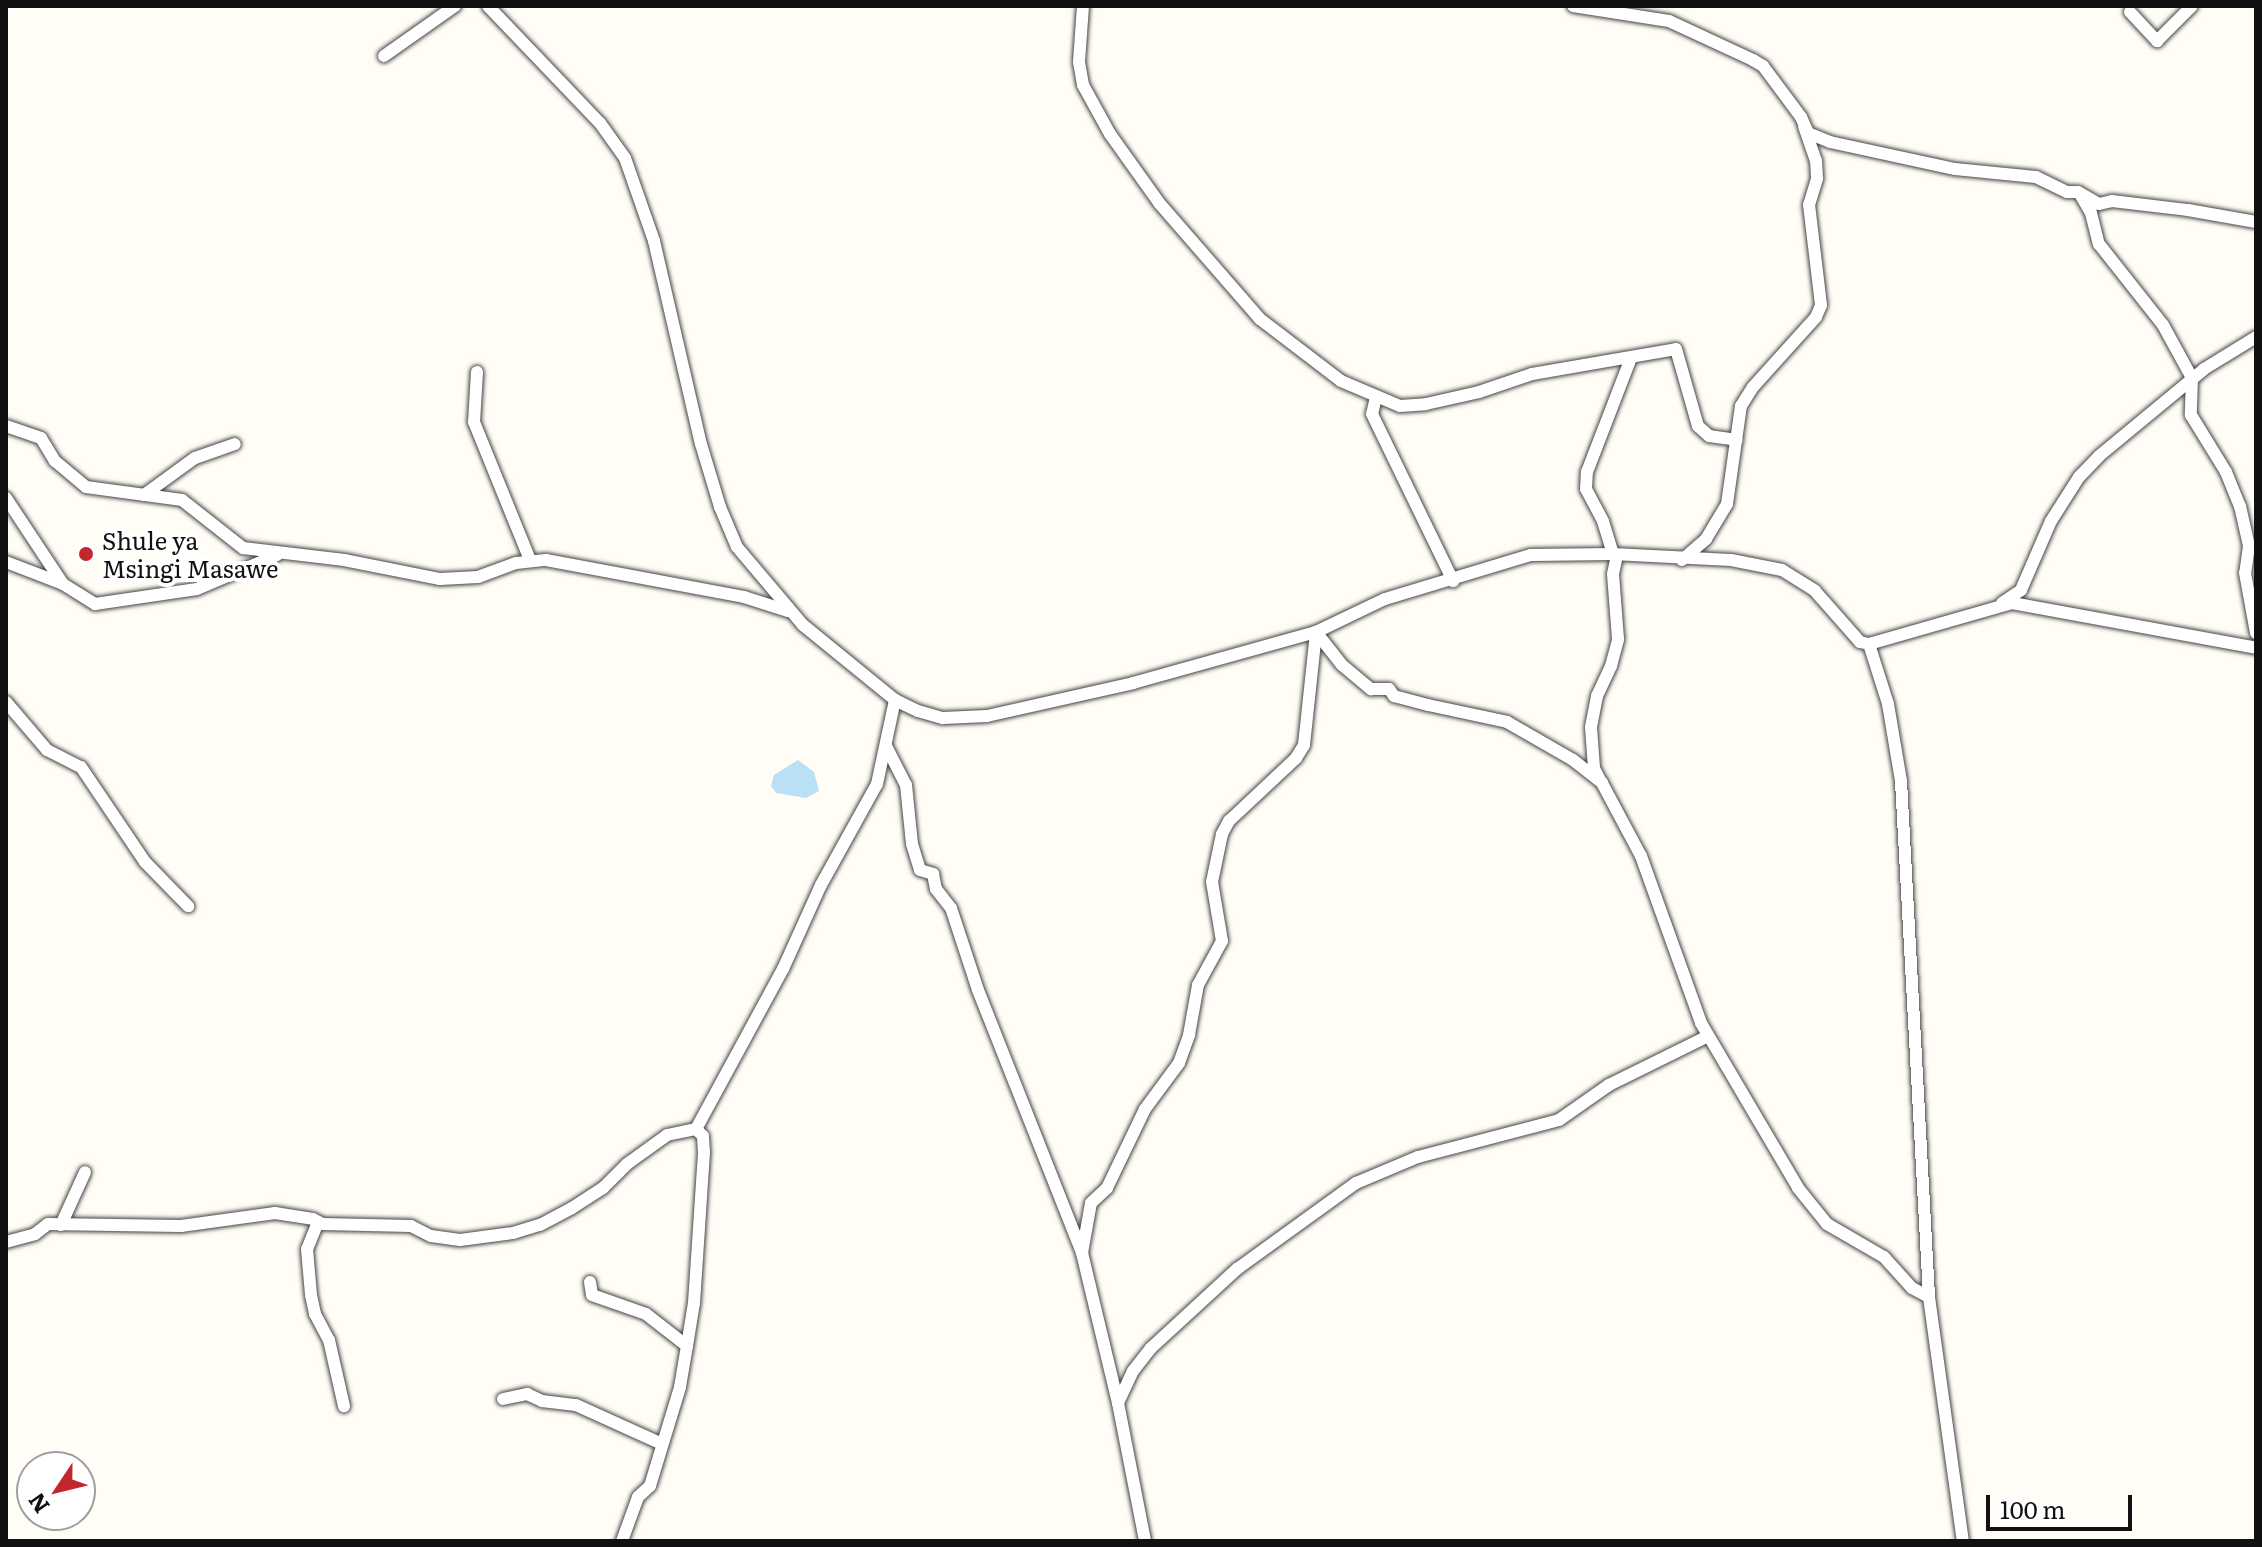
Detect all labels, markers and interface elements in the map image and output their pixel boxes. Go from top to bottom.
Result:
place label: Shule ya Msingi Masawe [102,526,278,582]
marker: Shule ya Msingi Masawe [77,545,95,563]
north arrow [16,1451,96,1531]
scale bar [1990,1479,2136,1529]
text: N [19,1487,56,1521]
text: 100 m [2000,1491,2066,1526]

